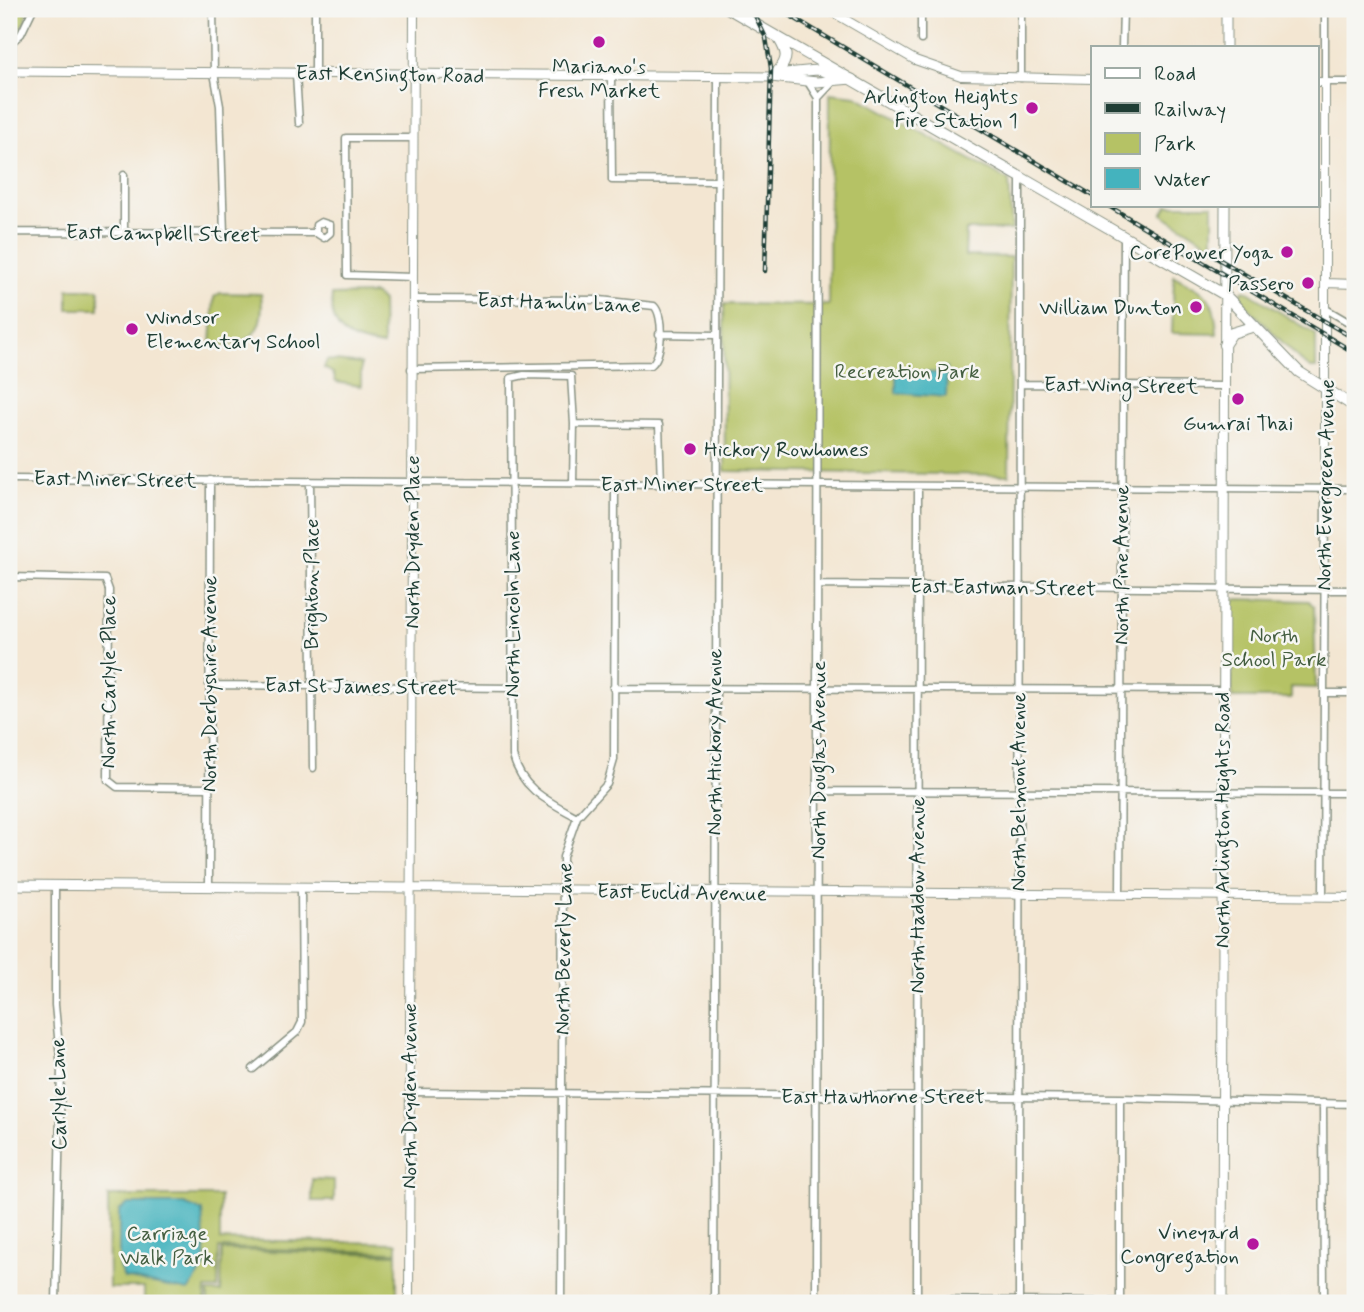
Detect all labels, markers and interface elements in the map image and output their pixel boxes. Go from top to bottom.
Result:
marker: Mariano's Fresh Market [591,34,607,50]
legend [1091,46,1318,206]
place label: Mariano's Fresh Market [538,53,661,105]
street label: East Kensington Road [295,59,485,93]
text: Road [1154,60,1196,88]
place label: Arlington Heights Fire Station 1 [864,83,1018,135]
text: Railway [1154,96,1226,124]
marker: Arlington Heights Fire Station 1 [1024,100,1040,116]
text: Park [1154,130,1196,158]
text: Water [1154,166,1210,194]
street label: East Campbell Street [66,218,260,250]
place label: CorePower Yoga [1129,239,1273,267]
marker: CorePower Yoga [1279,244,1295,260]
place label: Passero [1227,270,1294,298]
marker: Passero [1300,275,1316,291]
street label: East Hamlin Lane [477,286,641,320]
place label: William Dunton [1039,294,1182,322]
marker: William Dunton [1188,299,1204,315]
place label: Windsor Elementary School [146,304,321,356]
marker: Windsor Elementary School [124,321,140,337]
park label: Recreation Park [834,358,980,386]
street label: East Wing Street [1044,371,1199,402]
street label: North Evergreen Avenue [1310,379,1343,591]
marker: Gumrai Thai [1230,391,1246,407]
place label: Gumrai Thai [1183,410,1293,438]
place label: Hickory Rowhomes [704,436,869,464]
marker: Hickory Rowhomes [682,441,698,457]
street label: North Dryden Place [399,455,427,629]
street label: East Miner Street [33,465,197,495]
street label: East Miner Street [601,471,764,499]
street label: North Pine Avenue [1108,485,1136,645]
street label: Brighton Place [298,518,327,650]
street label: North Lincoln Lane [499,531,527,697]
street label: East Eastman Street [910,572,1096,604]
street label: North Derbyshire Avenue [196,576,224,792]
street label: North Carlyle Place [95,595,123,768]
park label: North School Park [1221,622,1327,674]
street label: North Hickory Avenue [701,649,729,835]
street label: North Douglas Avenue [805,661,835,859]
street label: East St James Street [264,671,458,703]
street label: North Belmont Avenue [1005,692,1033,892]
street label: North Arlington Heights Road [1209,692,1239,948]
street label: North Haddow Avenue [904,796,932,994]
street label: North Beverly Lane [548,863,580,1035]
street label: East Euclid Avenue [597,878,767,908]
street label: North Dryden Avenue [396,1003,424,1189]
street label: Carlyle Lane [44,1037,74,1151]
street label: East Hawthorne Street [781,1083,985,1111]
place label: Vineyard Congregation [1120,1219,1239,1273]
park label: Carriage Walk Park [121,1220,213,1272]
marker: Vineyard Congregation [1245,1236,1261,1252]

